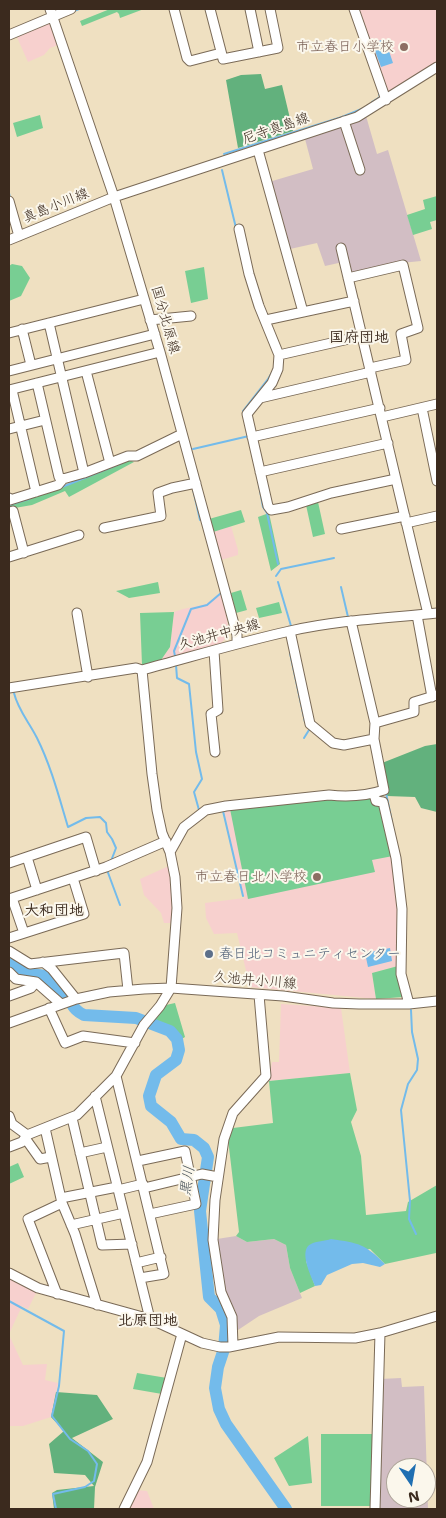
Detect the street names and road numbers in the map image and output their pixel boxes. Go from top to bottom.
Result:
street label: 尼寺真島線 [240,110,312,148]
street label: 真島小川線 [20,185,92,227]
street label: 国分北原線 [147,284,183,356]
street label: 久池井中央線 [176,616,262,654]
street label: 久池井小川線 [212,969,298,993]

